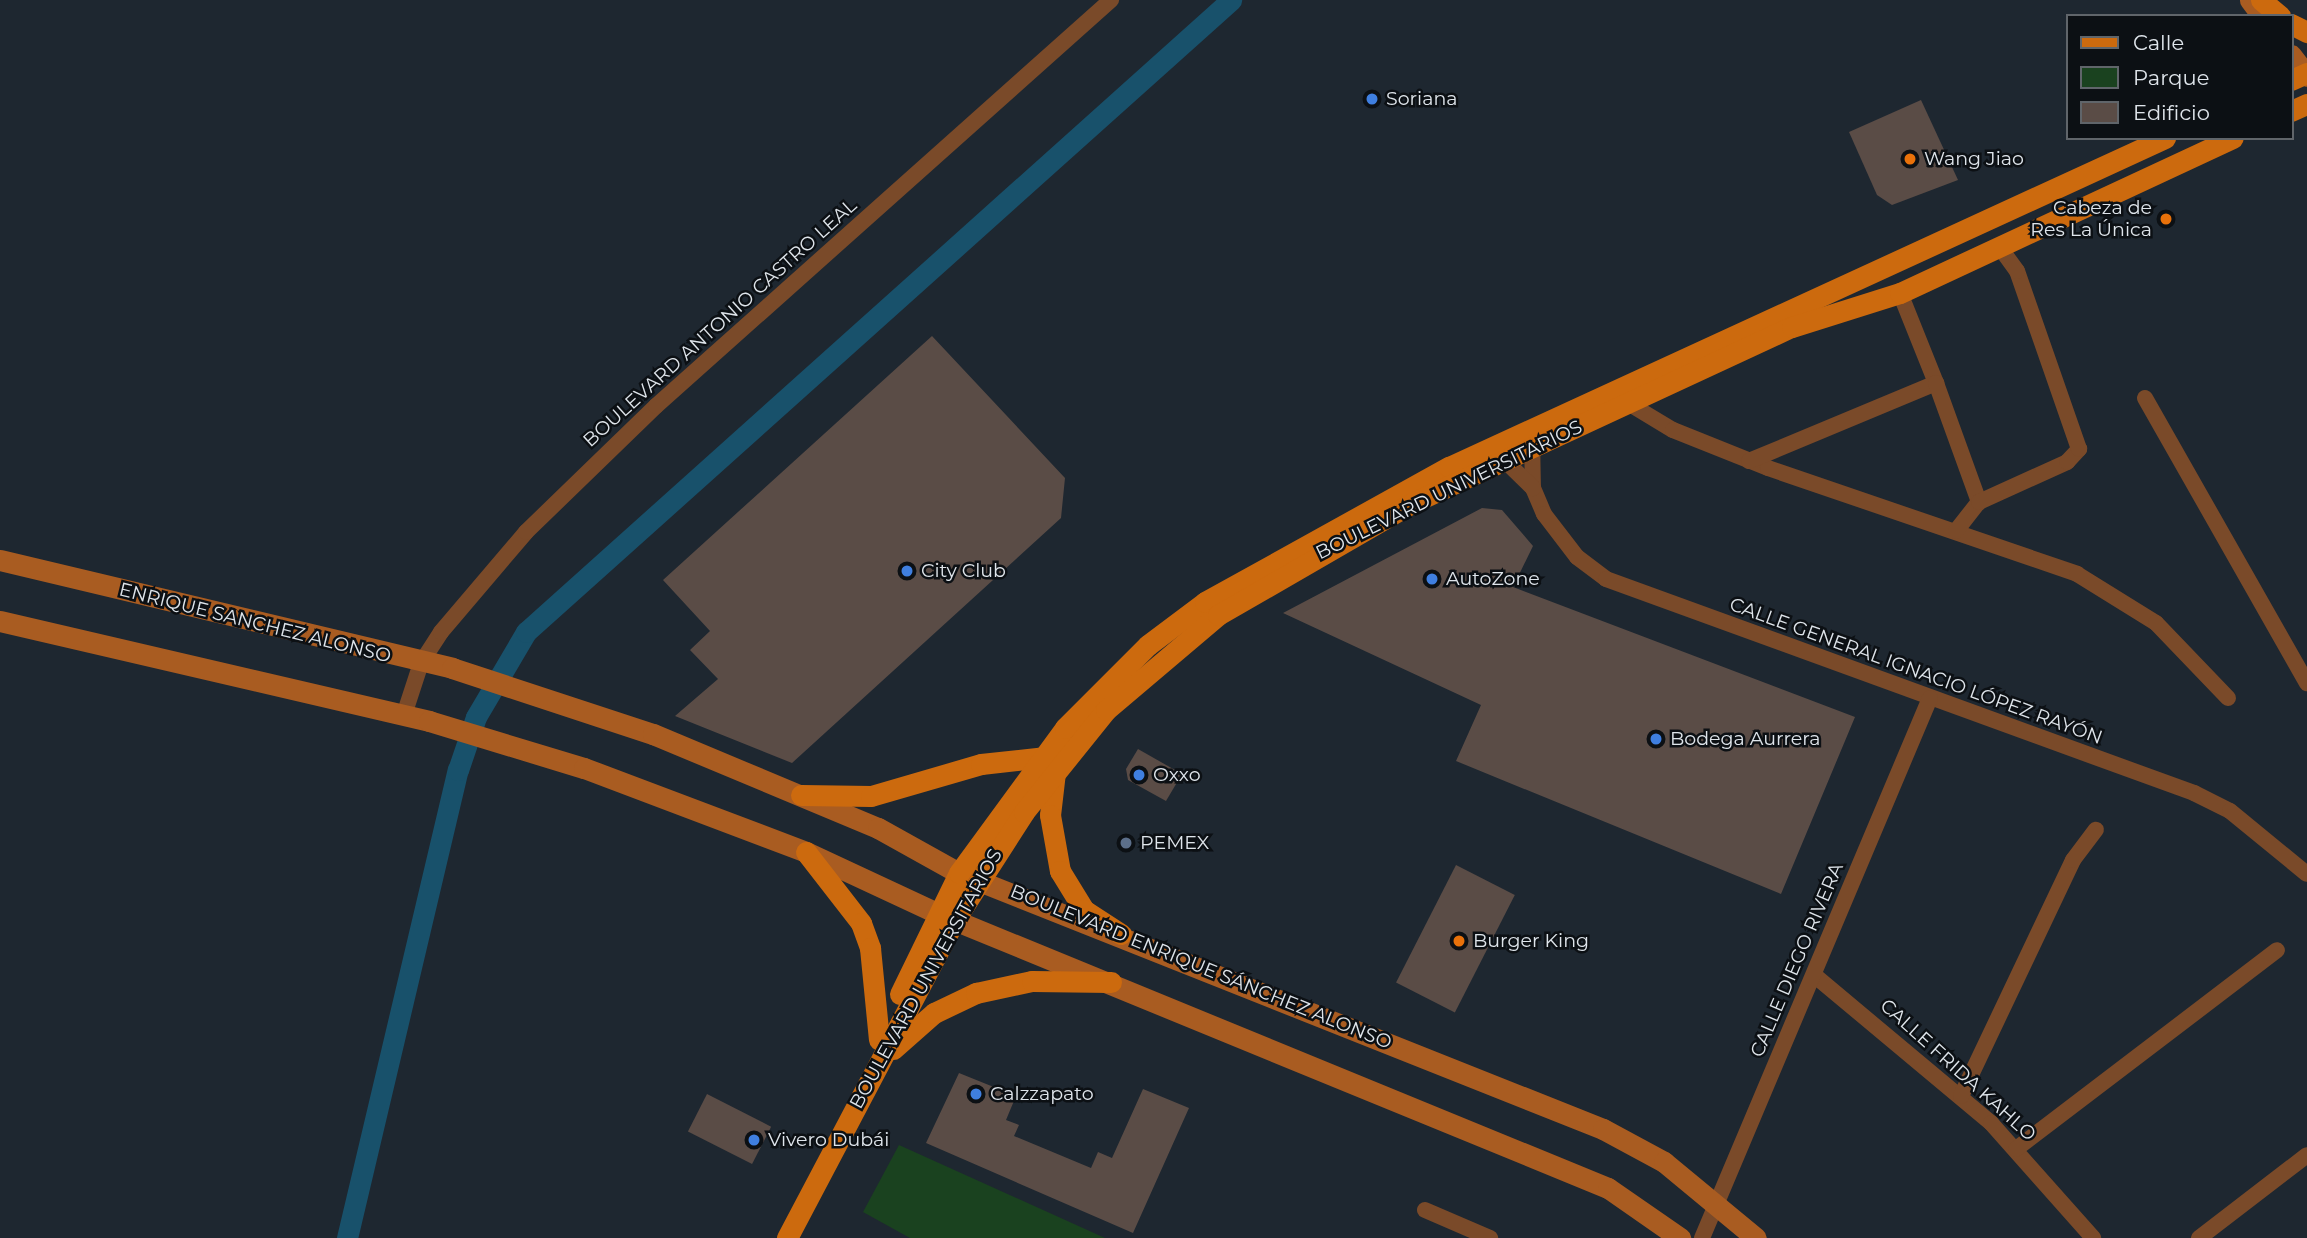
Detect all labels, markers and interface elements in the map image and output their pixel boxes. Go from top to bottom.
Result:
legend [2066,14,2293,140]
text: Calle [2133,30,2184,55]
text: Parque [2133,65,2209,90]
place label: Soriana [1386,88,1457,110]
marker: Soriana [1364,91,1380,107]
text: Edificio [2133,100,2210,125]
place label: Wang Jiao [1924,148,2024,170]
marker: Wang Jiao [1902,151,1918,167]
street label: BOULEVARD ANTONIO CASTRO LEAL [579,194,861,452]
place label: Cabeza de Res La Única [2030,197,2152,241]
marker: Cabeza de Res La Única [2158,211,2174,227]
street label: BOULEVARD UNIVERSITARIOS [1312,415,1586,565]
place label: City Club [921,560,1006,582]
marker: City Club [899,563,915,579]
place label: AutoZone [1446,568,1540,590]
marker: AutoZone [1424,571,1440,587]
street label: ENRIQUE SANCHEZ ALONSO [117,578,393,668]
street label: CALLE GENERAL IGNACIO LÓPEZ RAYÓN [1726,593,2106,749]
place label: Bodega Aurrera [1670,728,1820,750]
marker: Bodega Aurrera [1648,731,1664,747]
place label: Oxxo [1153,764,1201,786]
marker: Oxxo [1131,767,1147,783]
place label: PEMEX [1140,832,1209,854]
marker: PEMEX [1118,835,1134,851]
street label: BOULEVARD UNIVERSITARIOS [845,845,1007,1113]
street label: CALLE DIEGO RIVERA [1746,859,1848,1061]
street label: BOULEVARD ENRIQUE SÁNCHEZ ALONSO [1007,880,1395,1054]
place label: Burger King [1473,930,1589,952]
marker: Burger King [1451,933,1467,949]
street label: CALLE FRIDA KAHLO [1876,994,2040,1146]
place label: Calzzapato [990,1083,1094,1105]
marker: Calzzapato [968,1086,984,1102]
place label: Vivero Dubái [768,1129,889,1151]
marker: Vivero Dubái [746,1132,762,1148]

